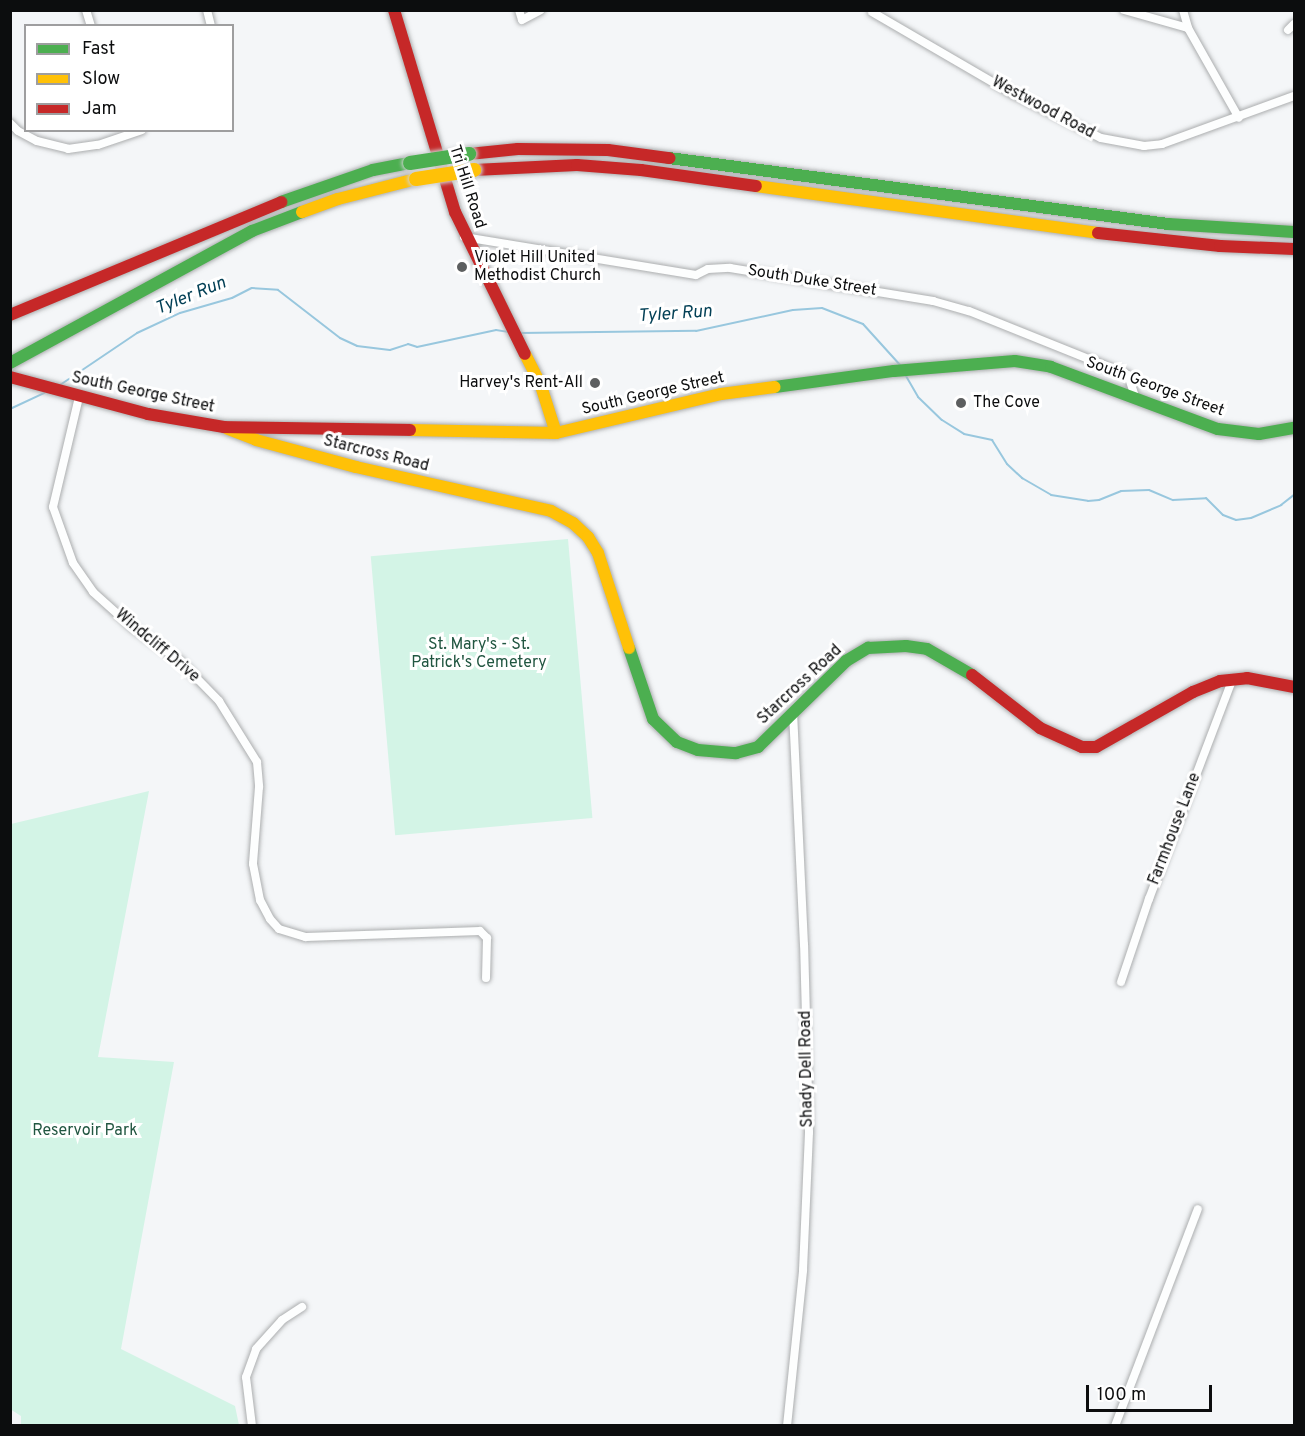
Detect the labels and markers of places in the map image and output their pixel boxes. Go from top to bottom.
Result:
place label: Violet Hill United Methodist Church [474,248,601,286]
marker: Violet Hill United Methodist Church [455,260,469,274]
place label: Harvey's Rent-All [459,373,583,393]
marker: Harvey's Rent-All [588,376,602,390]
place label: The Cove [973,393,1040,413]
marker: The Cove [954,396,968,410]

